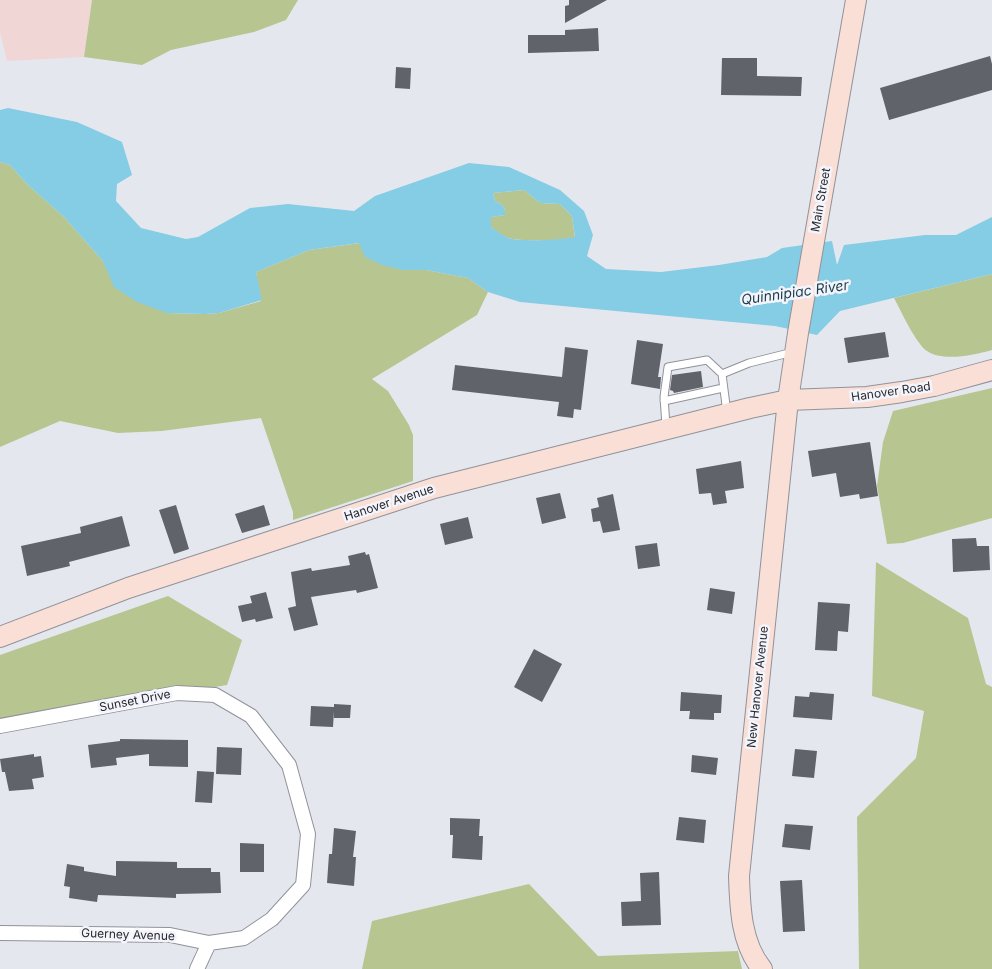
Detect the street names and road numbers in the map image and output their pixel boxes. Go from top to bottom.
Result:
street label: Main Street [808,167,834,233]
street label: Hanover Road [850,379,932,405]
street label: Hanover Avenue [342,482,436,524]
street label: New Hanover Avenue [744,625,772,749]
street label: Sunset Drive [98,687,172,715]
street label: Guerney Avenue [81,926,175,944]

